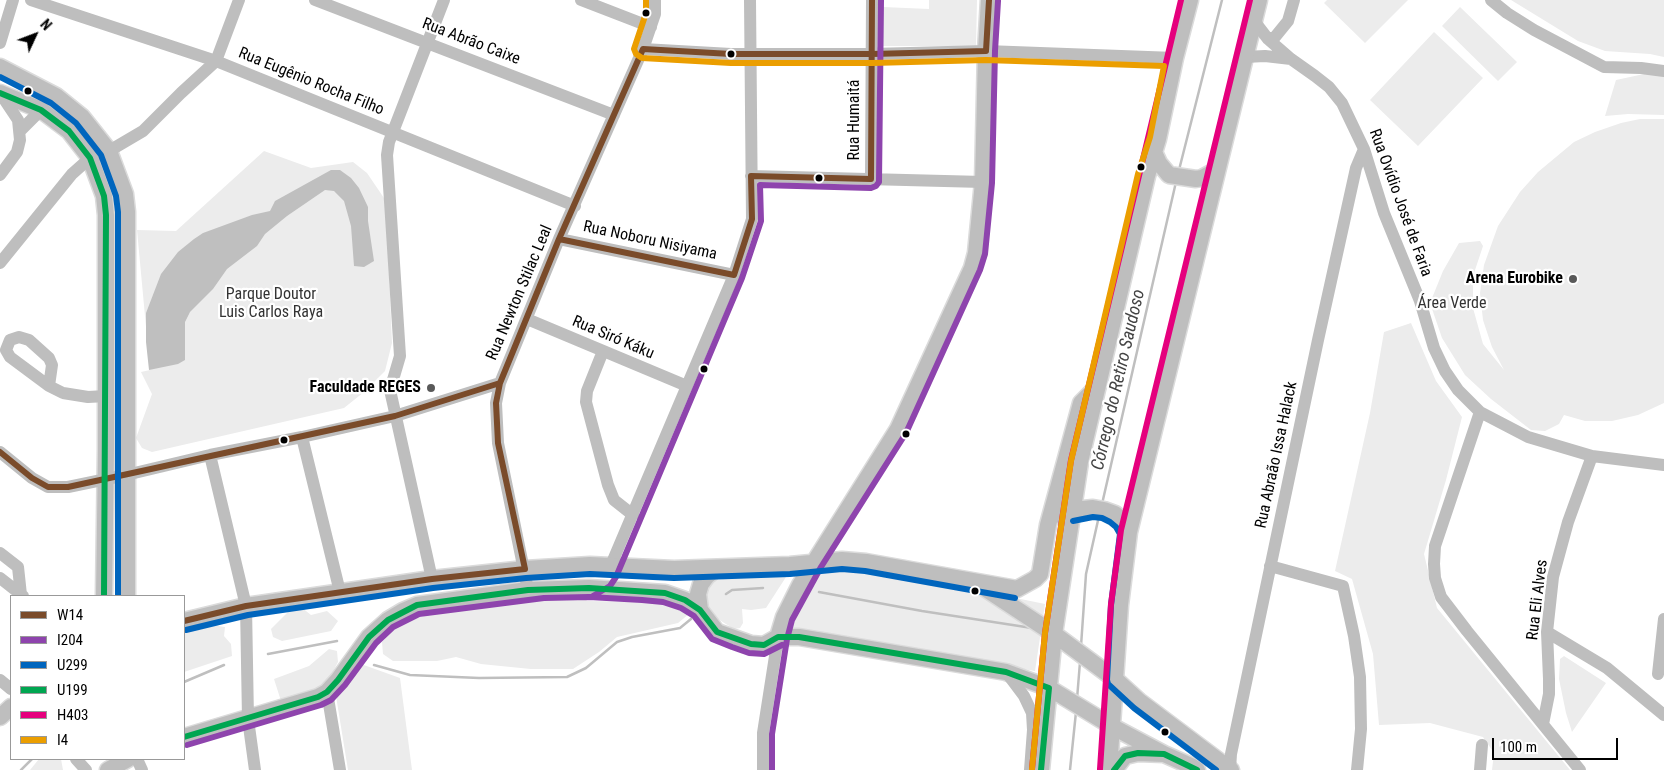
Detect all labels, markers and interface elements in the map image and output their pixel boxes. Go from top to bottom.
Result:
unlabelled marker [641,8,651,18]
north arrow [10,10,60,60]
street label: Rua Abrão Caixe [419,15,523,69]
text: N [37,16,55,33]
street label: Rua Eugênio Rocha Filho [235,44,387,120]
unlabelled marker [726,49,736,59]
street label: Rua Humaitá [845,80,865,160]
unlabelled marker [23,86,33,96]
street label: Rua Ovídio José de Faria [1364,127,1436,279]
unlabelled marker [1136,162,1146,172]
unlabelled marker [814,173,824,183]
street label: Rua Noboru Nisiyama [581,217,719,265]
street label: Rua Newton Stilac Leal [483,223,557,363]
place label: Arena Eurobike [1466,269,1563,289]
marker: Arena Eurobike [1567,273,1579,285]
park label: Parque Doutor Luis Carlos Raya [219,285,323,323]
water label: Córrego do Retiro Saudoso [1088,287,1150,473]
park label: Área Verde [1417,294,1487,314]
street label: Rua Siró Káku [569,312,657,364]
unlabelled marker [699,364,709,374]
place label: Faculdade REGES [310,378,421,398]
street label: Rua Abraão Issa Halack [1252,380,1302,530]
marker: Faculdade REGES [425,382,437,394]
unlabelled marker [901,429,911,439]
unlabelled marker [279,435,289,445]
street label: Rua Eli Alves [1524,559,1552,641]
unlabelled marker [970,586,980,596]
legend [10,595,185,760]
text: W14 [57,606,83,624]
text: I204 [57,631,83,649]
text: U299 [57,656,88,674]
text: U199 [57,681,88,699]
text: H403 [57,706,89,724]
unlabelled marker [1160,727,1170,737]
scale bar [1494,728,1620,760]
text: I4 [57,731,68,749]
text: 100 m [1500,738,1537,756]

